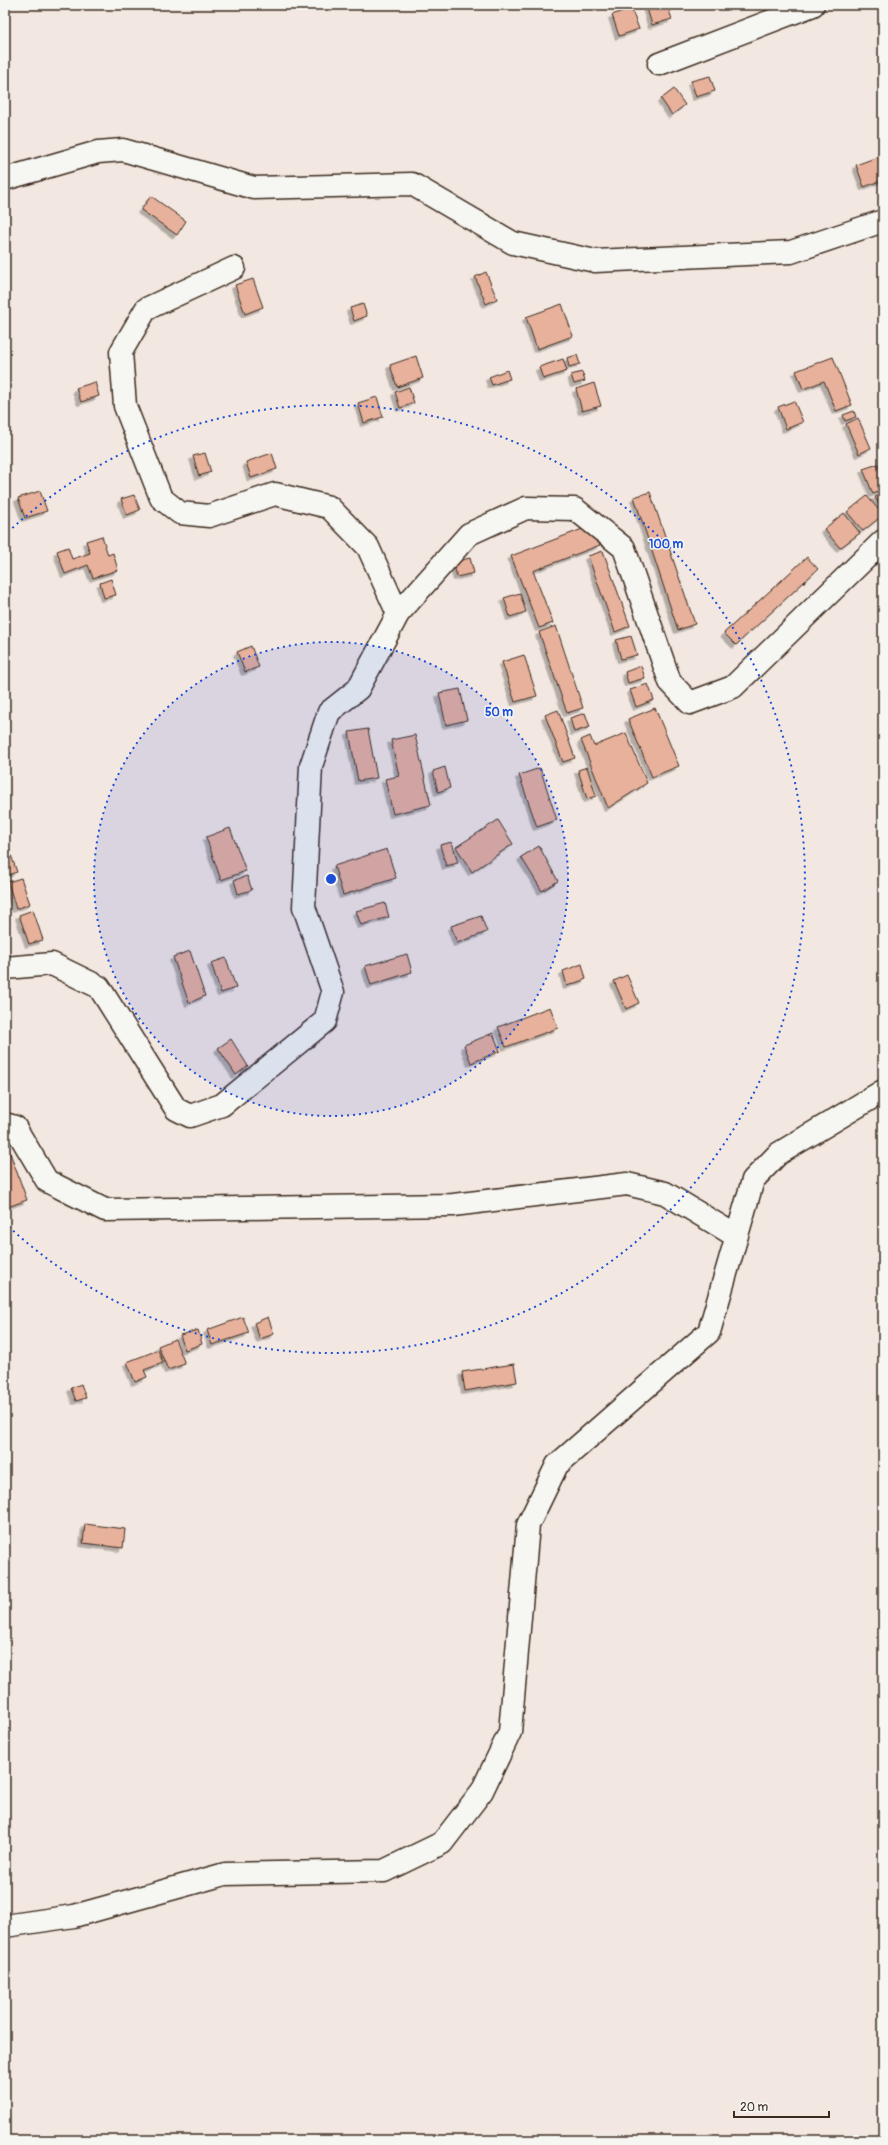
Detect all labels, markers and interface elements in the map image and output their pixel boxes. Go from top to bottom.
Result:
text: 100 m [649,537,684,552]
text: 50 m [485,705,513,720]
centre of rings [324,872,338,886]
scale bar [734,2093,829,2119]
text: 20 m [740,2100,769,2115]

